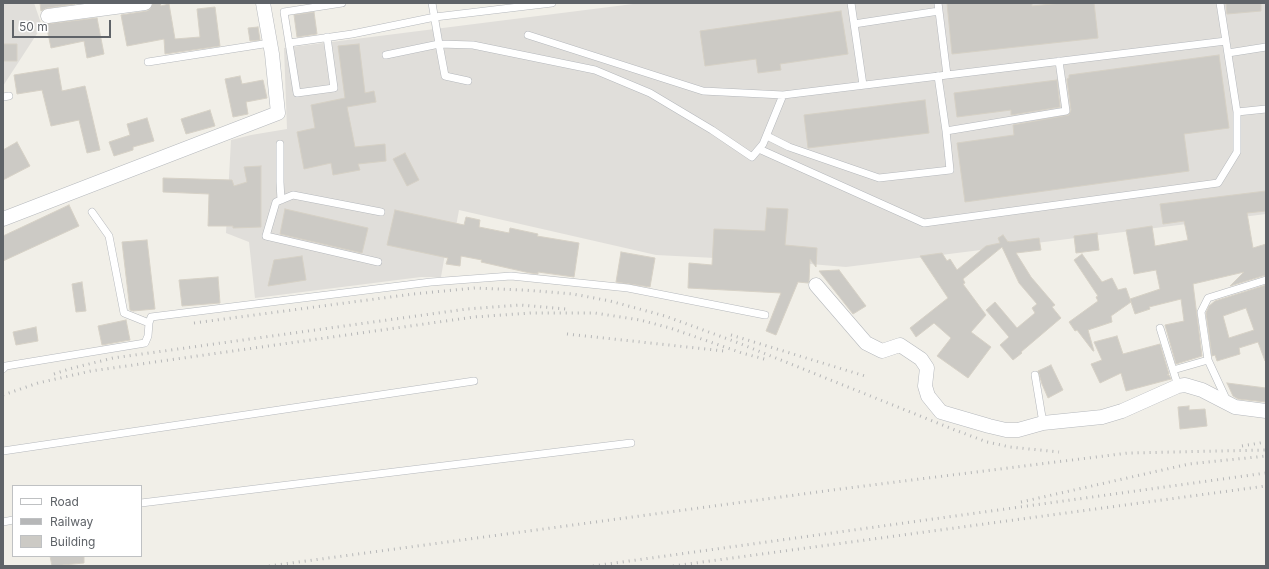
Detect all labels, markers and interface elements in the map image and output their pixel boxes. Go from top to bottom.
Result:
scale bar [14,12,113,38]
text: 50 m [19,19,48,34]
legend [12,485,142,557]
text: Road [50,494,79,509]
text: Railway [50,514,93,529]
text: Building [50,534,95,549]

